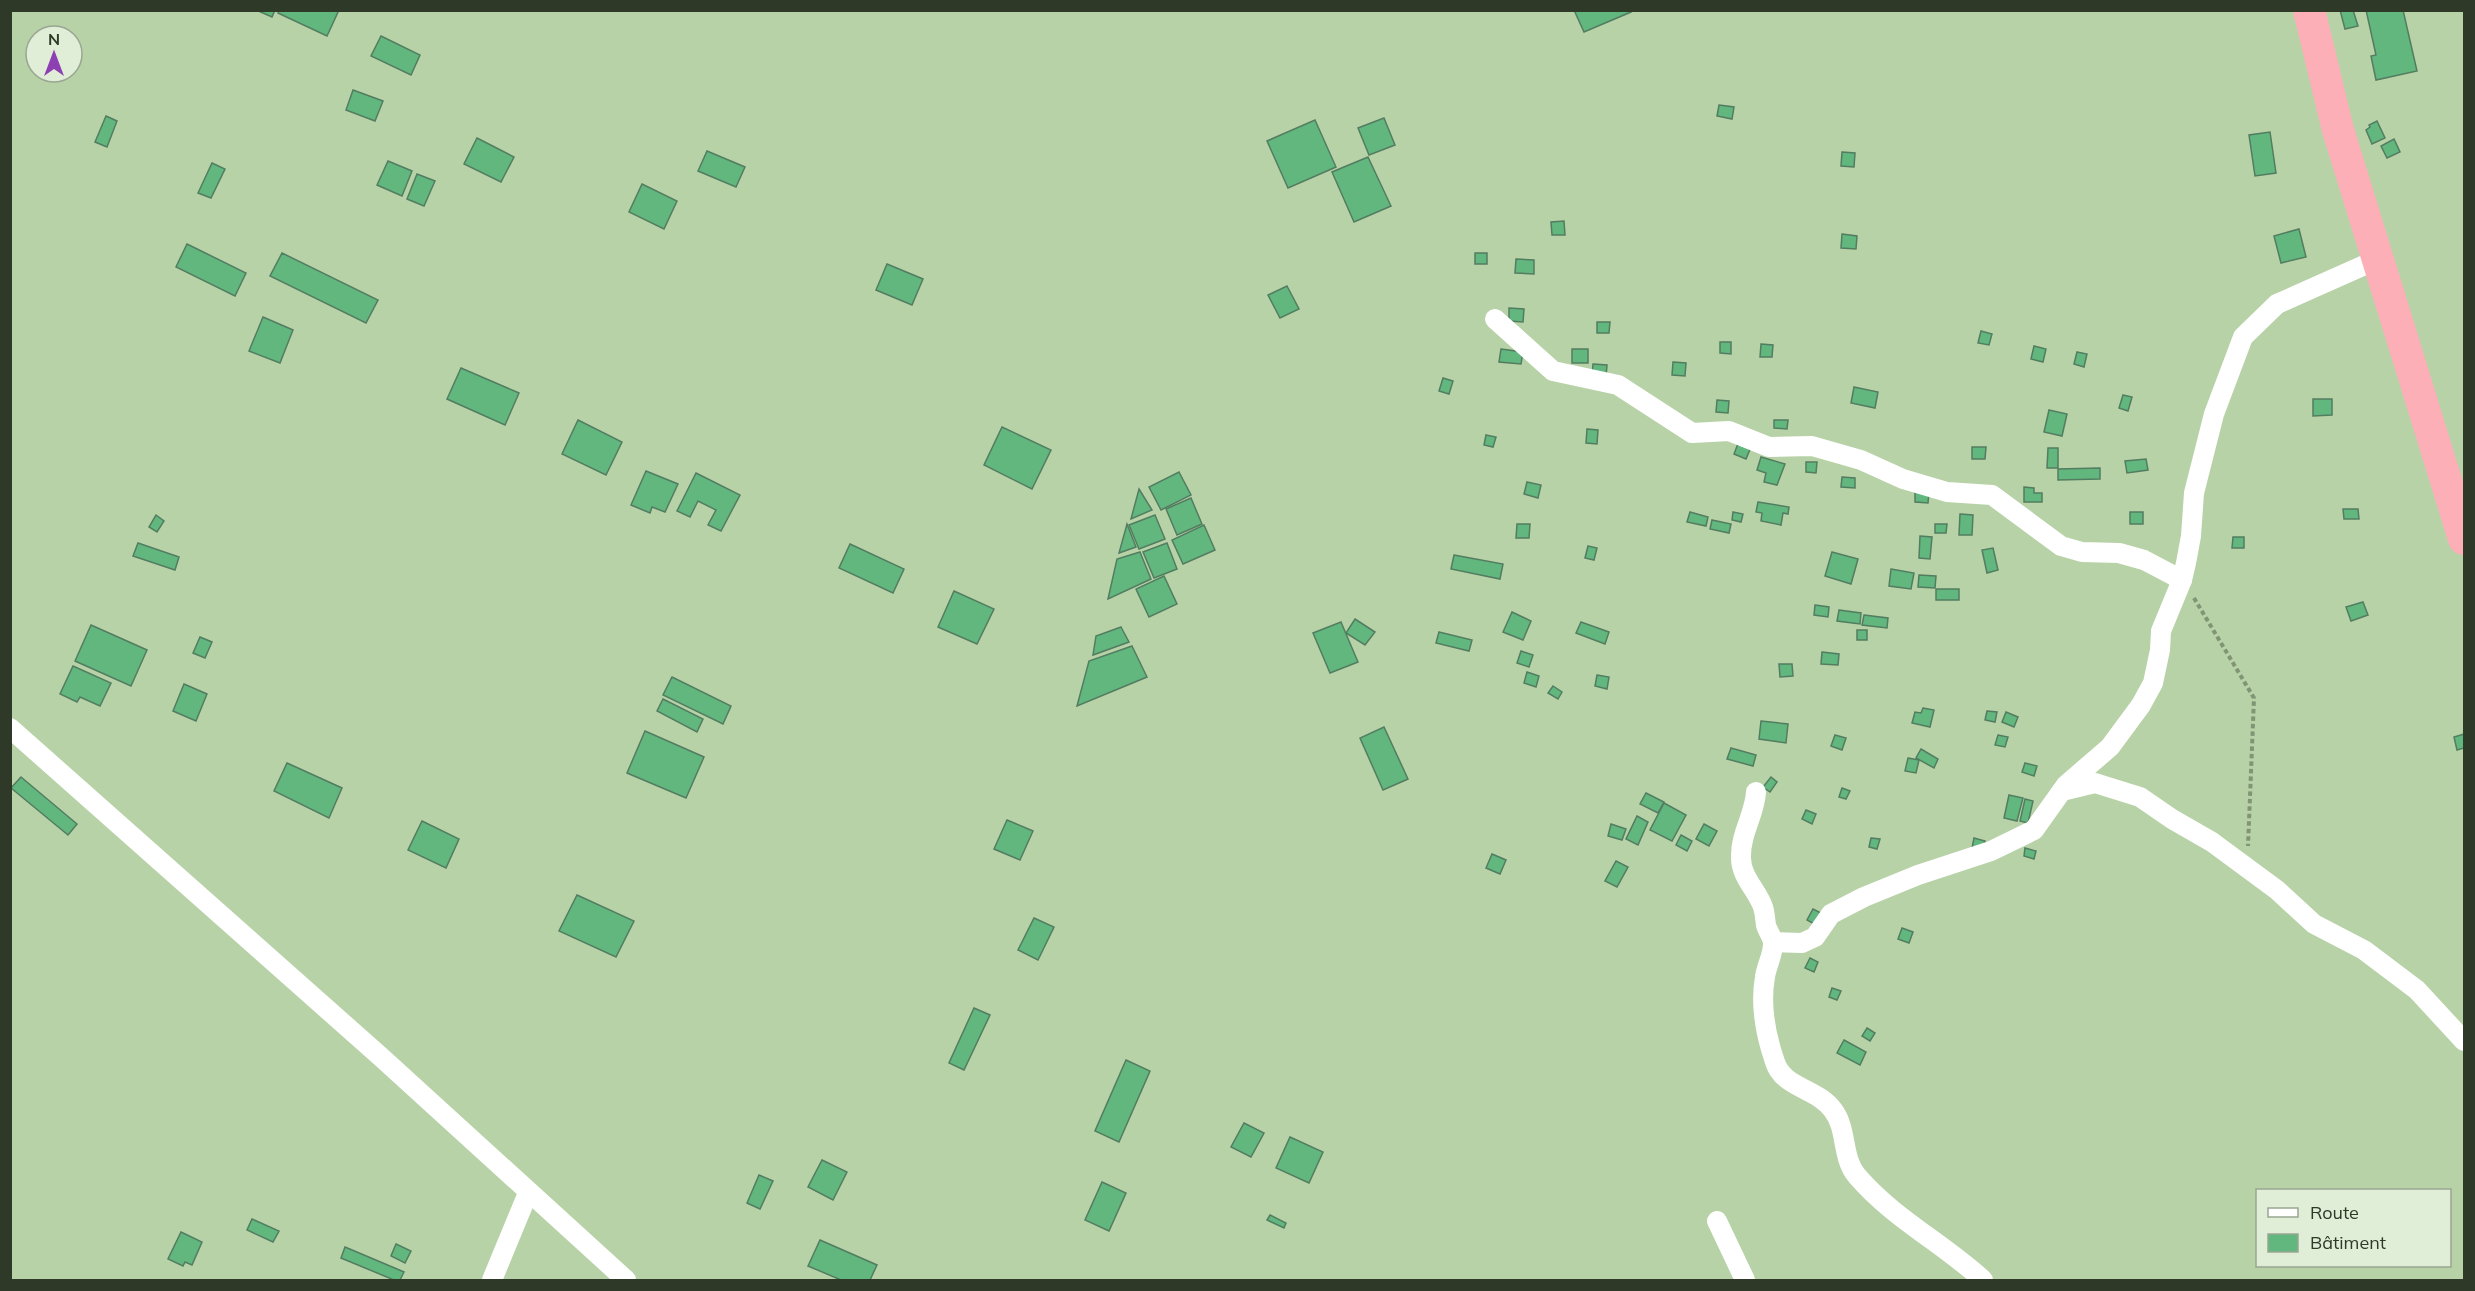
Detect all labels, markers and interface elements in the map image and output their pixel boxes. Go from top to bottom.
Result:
north arrow [24,24,84,84]
text: N [48,29,60,49]
legend [2256,1189,2451,1267]
text: Route [2310,1201,2359,1224]
text: Bâtiment [2310,1231,2386,1254]

